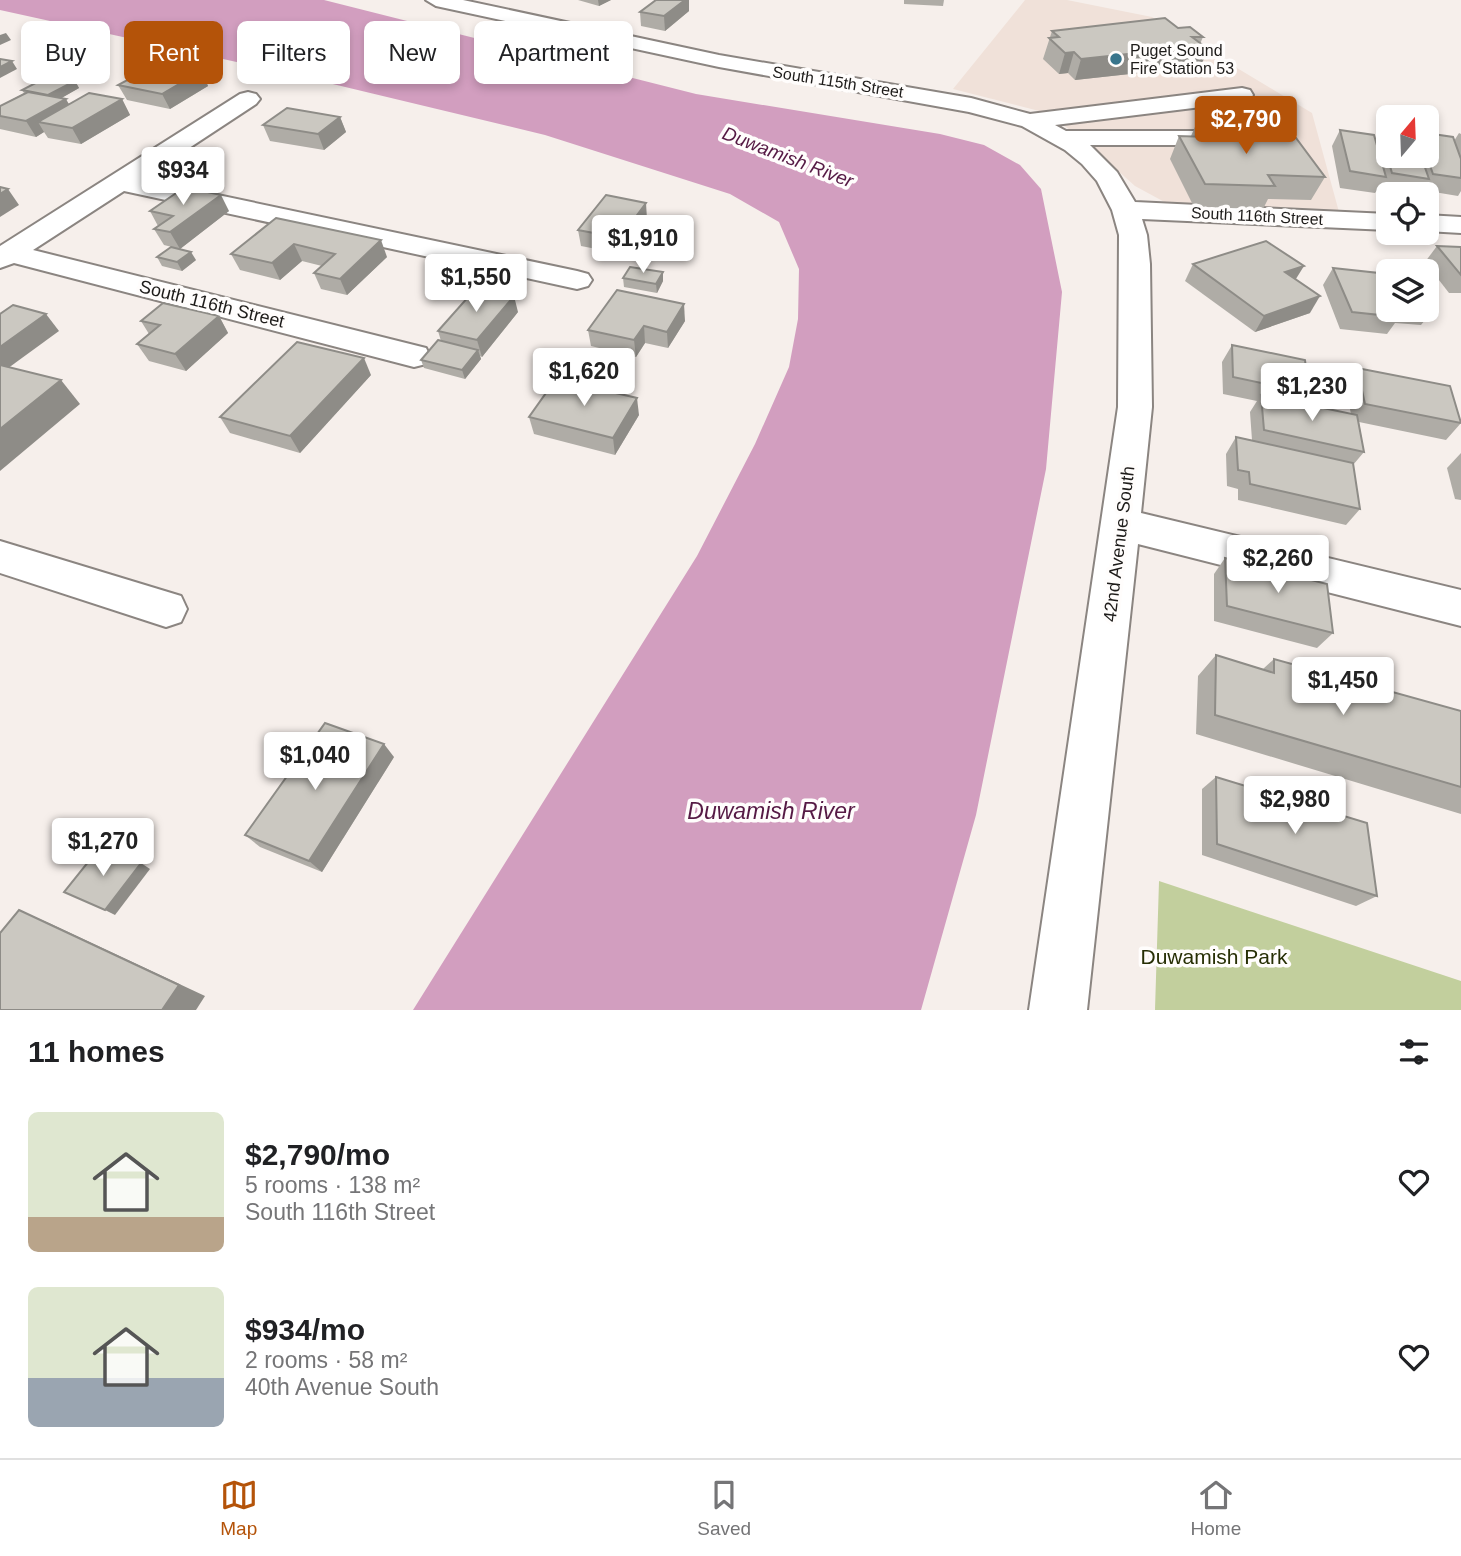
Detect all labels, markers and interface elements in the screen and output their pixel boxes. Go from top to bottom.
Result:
chip: Buy [21,21,110,84]
chip: Rent [124,21,223,84]
chip: Filters [237,21,350,84]
chip: New [364,21,460,84]
chip: Apartment [474,21,633,84]
place label: Puget Sound Fire Station 53 [1130,42,1234,77]
marker: Puget Sound Fire Station 53 [1108,51,1124,67]
street label: South 115th Street [771,63,905,101]
pin: $2,790 [1189,96,1303,156]
north arrow [1376,105,1438,168]
map controls [1376,105,1439,322]
text: $2,790 [1211,106,1281,132]
water label: Duwamish River [720,122,857,192]
pin: $934 [142,148,224,207]
text: $934 [157,157,209,183]
button: locate [1376,182,1439,245]
street label: South 116th Street [1191,204,1324,228]
pin: $1,910 [586,216,700,275]
text: $1,910 [608,225,678,251]
pin: $1,550 [419,254,533,314]
button: layers [1376,259,1439,322]
text: $1,550 [441,264,511,290]
street label: South 116th Street [137,276,287,332]
pin: $1,620 [527,348,641,408]
text: $1,620 [549,358,619,384]
pin: $1,230 [1255,364,1369,423]
text: $1,230 [1277,373,1347,399]
street label: 42nd Avenue South [1100,465,1138,623]
pin: $2,260 [1221,536,1335,595]
text: $2,260 [1243,545,1313,571]
pin: $1,450 [1286,658,1400,717]
text: $1,450 [1308,667,1378,693]
pin: $1,040 [258,732,372,792]
text: $1,040 [280,742,350,768]
pin: $2,980 [1238,776,1352,836]
text: $2,980 [1260,786,1330,812]
water label: Duwamish River [687,798,856,824]
pin: $1,270 [46,818,160,878]
text: $1,270 [68,828,138,854]
park label: Duwamish Park [1140,945,1288,968]
icon: filters [1395,1033,1433,1071]
text: 11 homes [28,1035,165,1068]
text: $2,790/mo [245,1138,390,1171]
icon: home [84,1140,168,1224]
icon: heart [1395,1163,1433,1201]
text: 5 rooms · 138 m² [245,1172,420,1198]
text: South 116th Street [245,1199,435,1225]
text: $934/mo [245,1313,365,1346]
icon: home [84,1315,168,1399]
icon: heart [1395,1338,1433,1376]
text: 2 rooms · 58 m² [245,1347,407,1373]
text: 40th Avenue South [245,1374,439,1400]
tab: Map [220,1476,258,1540]
tab: Saved [697,1476,751,1540]
tab: Home [1191,1476,1241,1540]

